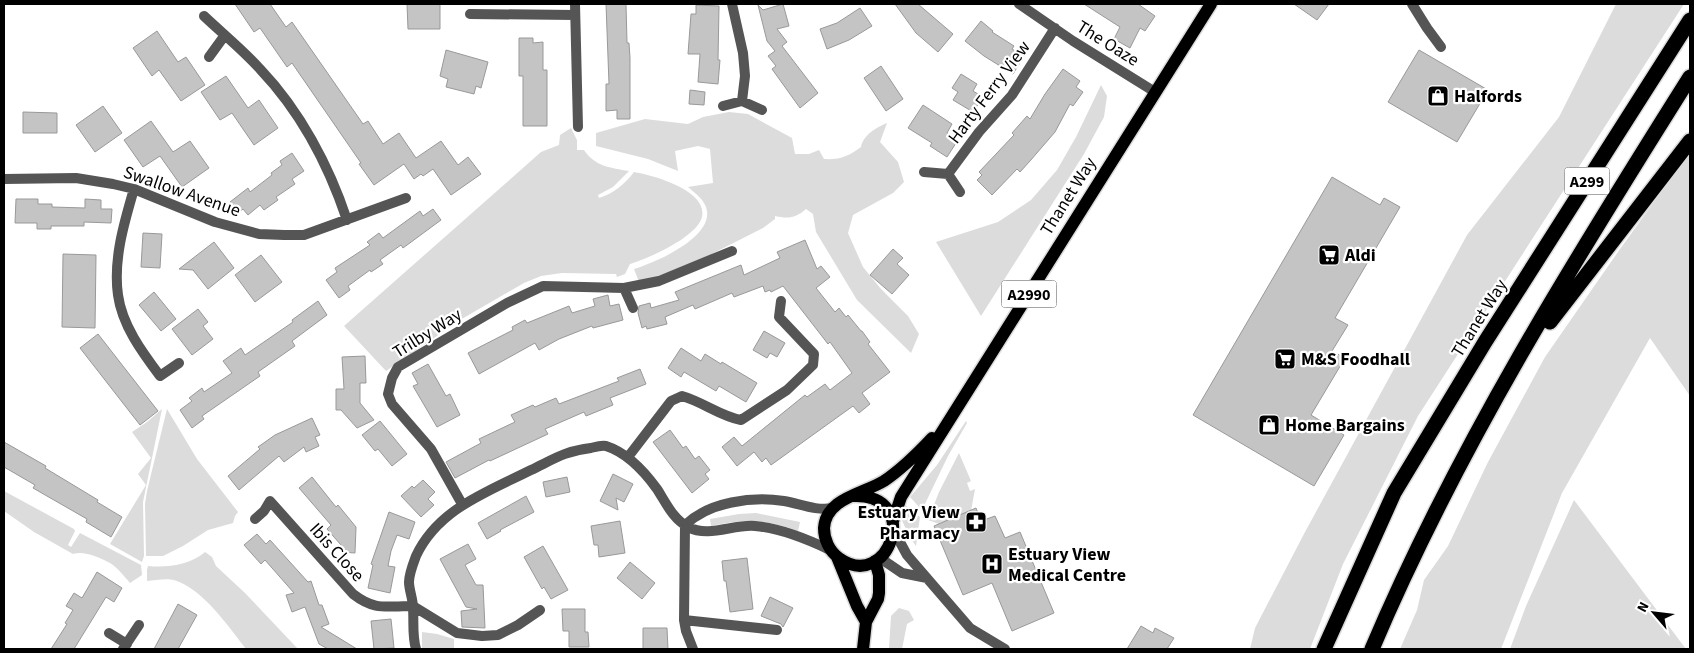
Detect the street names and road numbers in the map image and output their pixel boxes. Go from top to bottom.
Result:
street label: The Oaze [1072,14,1144,72]
street label: Harty Ferry View [942,35,1037,149]
street label: Thanet Way [1034,152,1103,240]
street label: Swallow Avenue [120,160,244,223]
road number: A299 [1564,168,1610,195]
street label: Thanet Way [1445,274,1514,362]
road number: A2990 [1002,280,1056,308]
street label: Trilby Way [388,302,467,365]
street label: Ibis Close [303,517,370,587]

